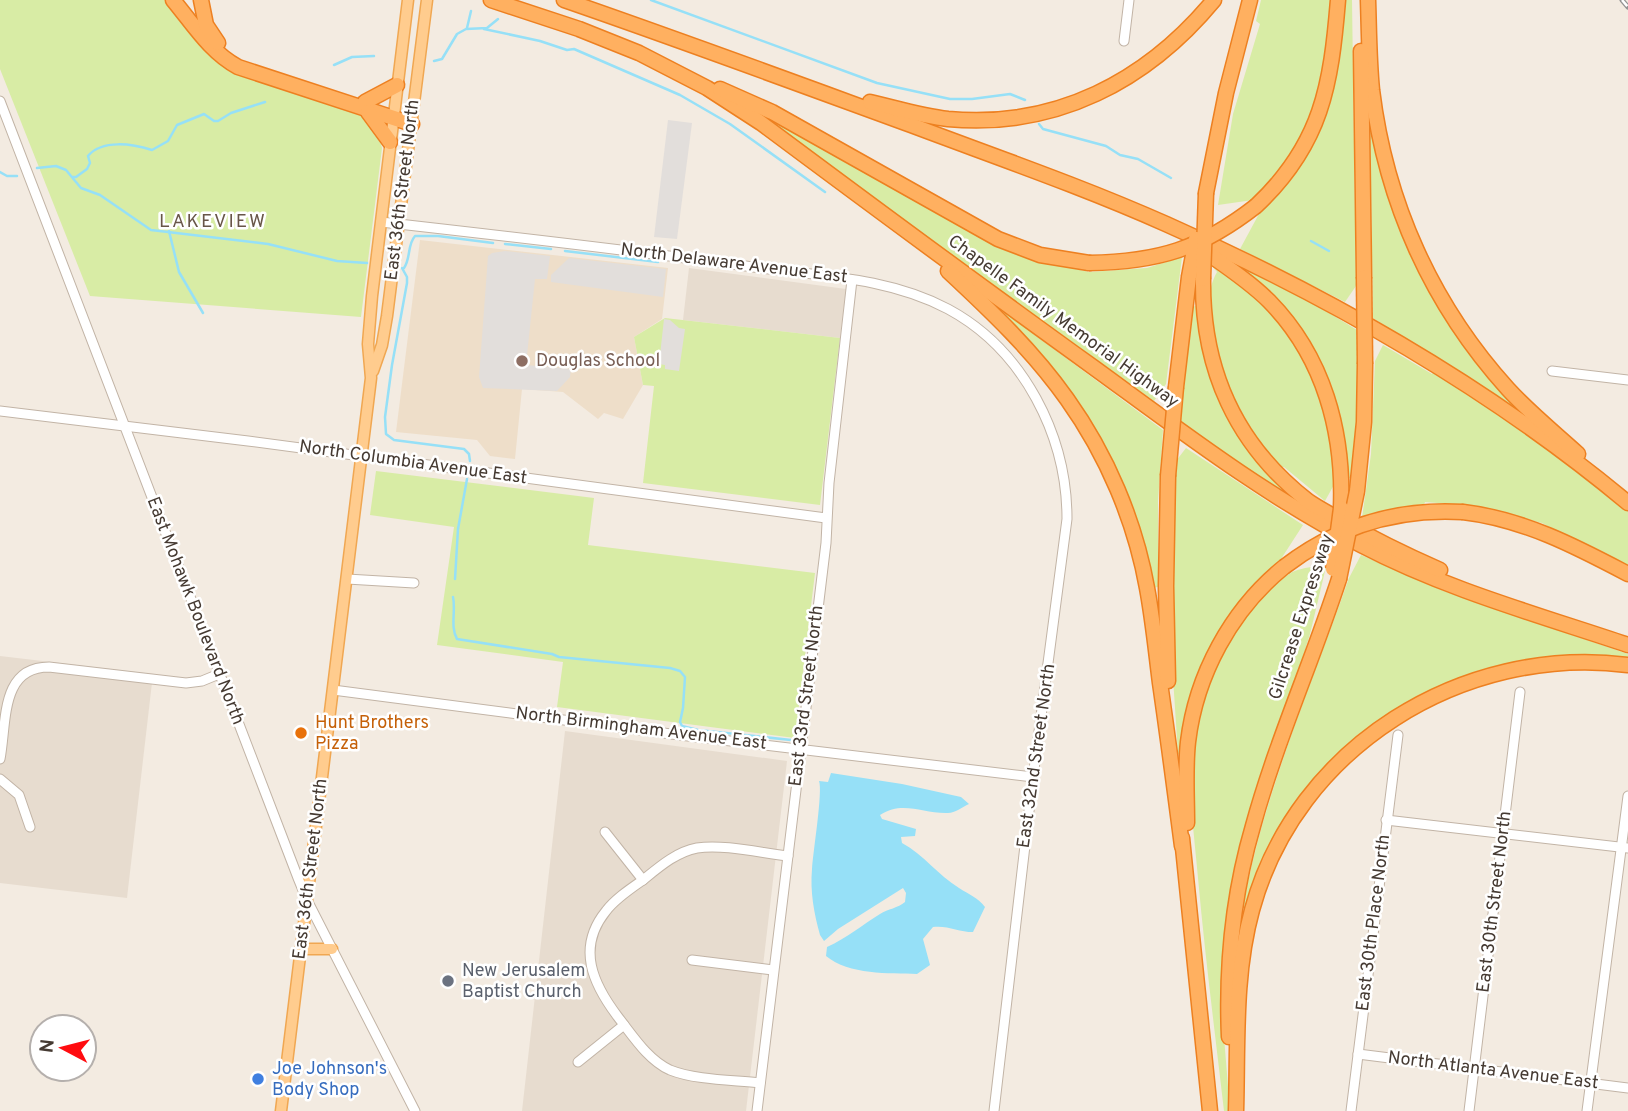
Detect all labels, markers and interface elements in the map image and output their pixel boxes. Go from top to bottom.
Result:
street label: East 36th Street North [380,98,426,282]
district label: LAKEVIEW [159,210,267,234]
street label: Chapelle Family Memorial Highway [943,230,1183,414]
street label: North Delaware Avenue East [619,239,849,289]
place label: Douglas School [536,350,660,373]
marker: Douglas School [514,353,530,369]
street label: North Columbia Avenue East [297,436,529,490]
street label: East Mohawk Boulevard North [141,494,249,728]
street label: Gilcrease Expressway [1264,531,1340,703]
street label: East 33rd Street North [784,604,830,788]
street label: East 32nd Street North [1013,662,1061,850]
street label: North Birmingham Avenue East [514,702,768,756]
place label: Hunt Brothers Pizza [315,712,429,756]
marker: Hunt Brothers Pizza [293,725,309,741]
street label: East 36th Street North [288,777,334,961]
street label: East 30th Street North [1472,810,1518,994]
street label: East 30th Place North [1352,833,1396,1013]
place label: New Jerusalem Baptist Church [462,960,586,1004]
marker: New Jerusalem Baptist Church [440,973,456,989]
north arrow [28,1013,98,1083]
text: N [35,1038,61,1054]
street label: North Atlanta Avenue East [1386,1047,1600,1095]
place label: Joe Johnson's Body Shop [272,1058,387,1102]
marker: Joe Johnson's Body Shop [250,1071,266,1087]

